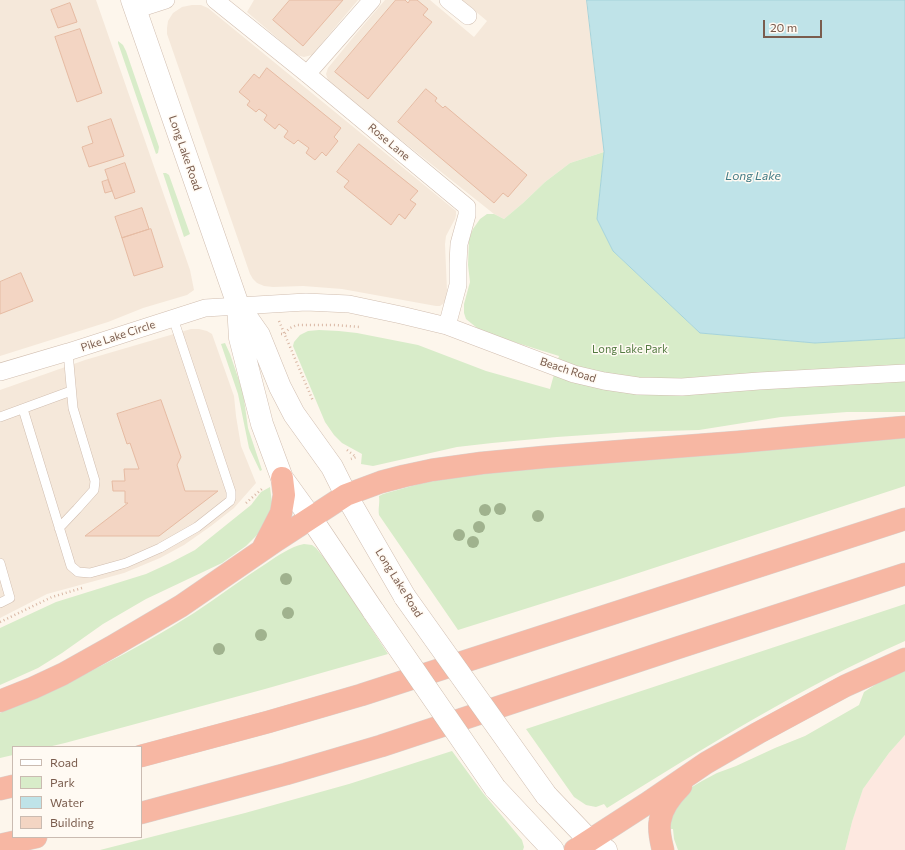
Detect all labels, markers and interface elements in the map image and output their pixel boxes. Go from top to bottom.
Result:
scale bar [765,12,824,38]
text: 20 m [770,20,797,34]
street label: Long Lake Road [166,114,204,192]
street label: Rose Lane [365,121,413,163]
water label: Long Lake [725,169,781,183]
street label: Pike Lake Circle [79,318,157,354]
park label: Long Lake Park [592,342,668,356]
street label: Beach Road [538,355,598,385]
street label: Long Lake Road [373,546,425,620]
legend [12,746,142,838]
text: Road [50,755,78,769]
text: Park [50,775,75,789]
text: Water [50,795,84,809]
text: Building [50,815,94,829]

